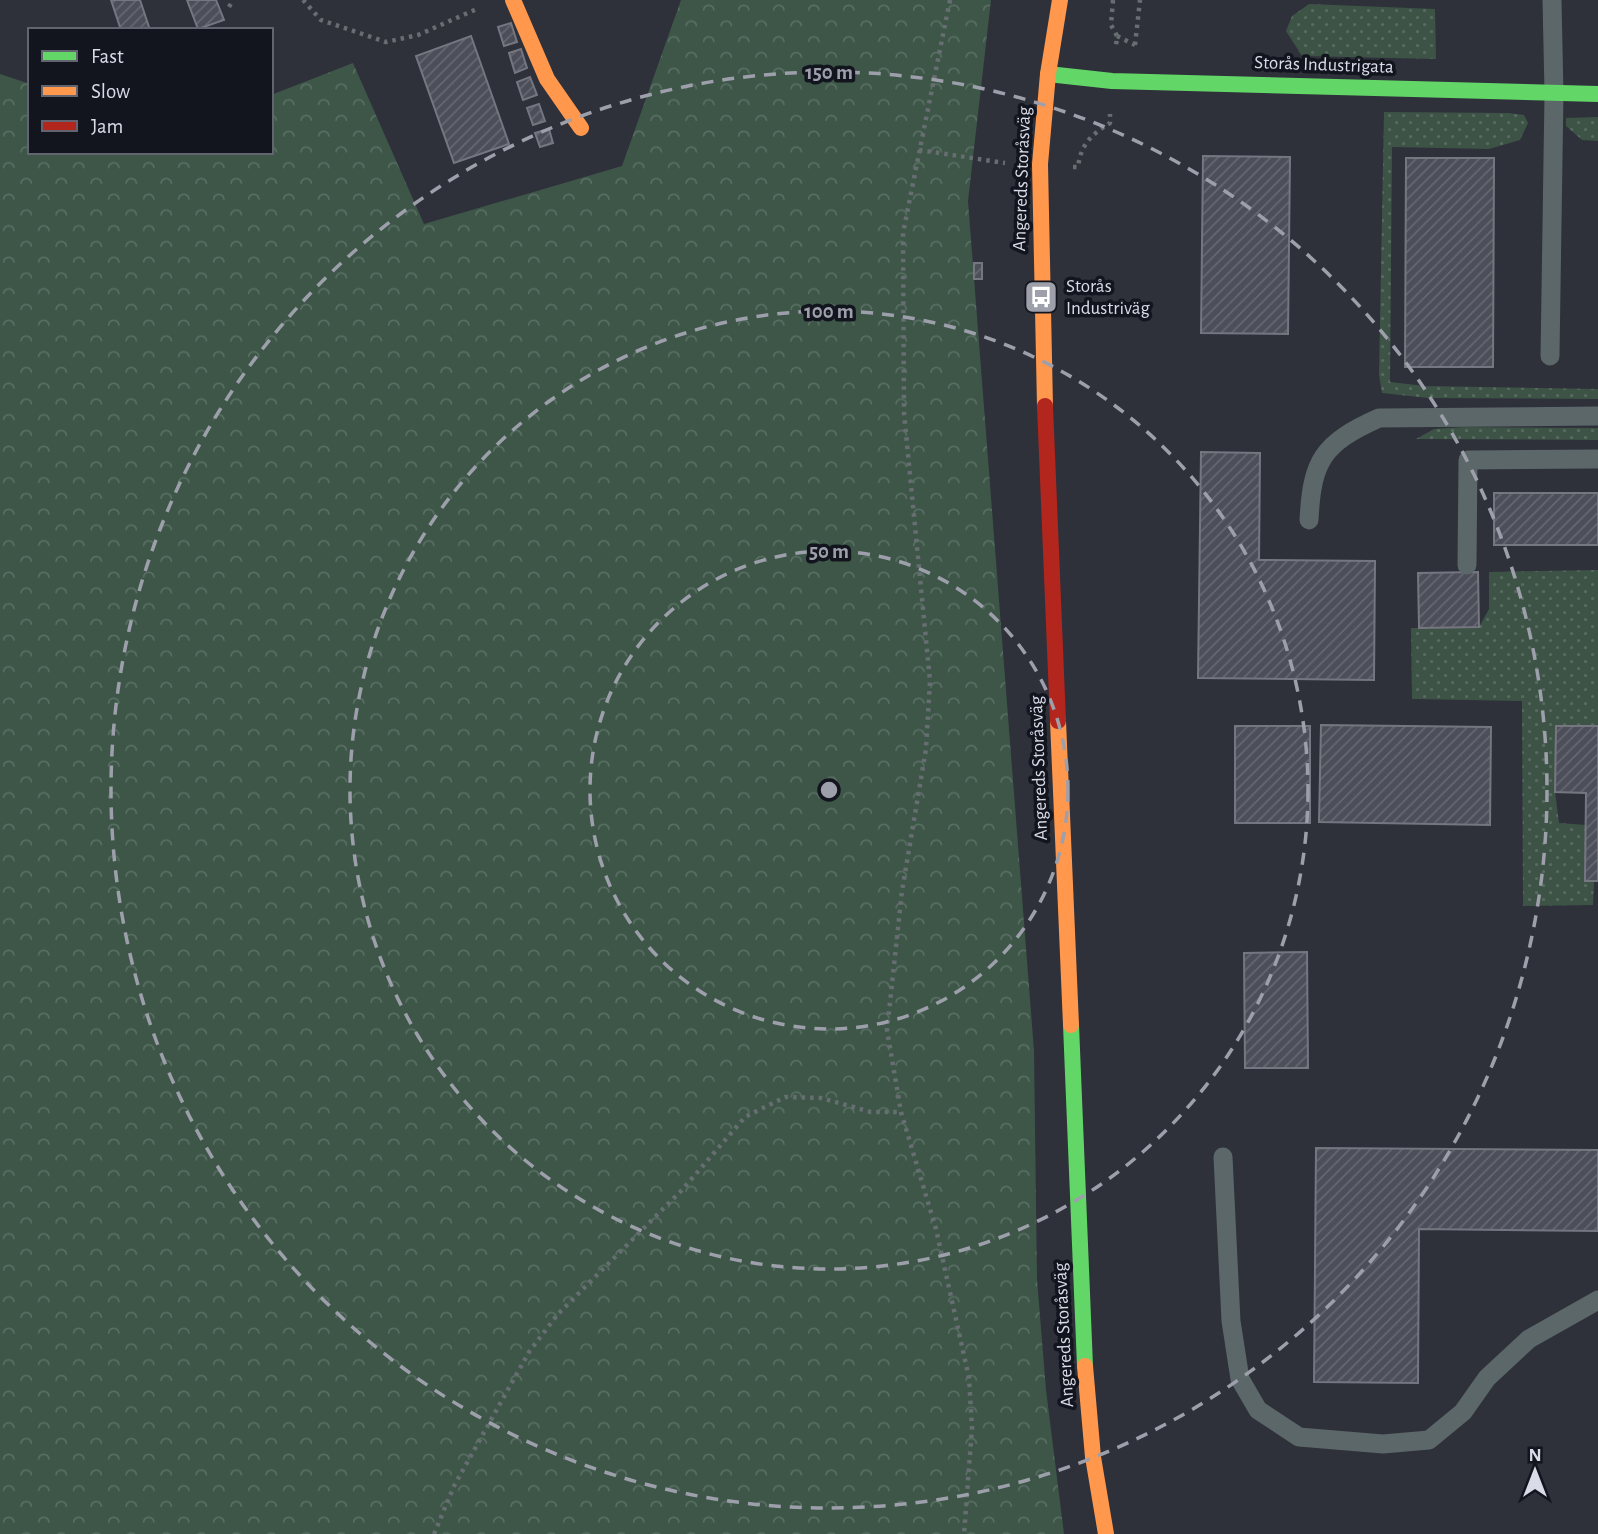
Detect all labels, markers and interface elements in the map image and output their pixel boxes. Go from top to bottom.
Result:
legend [28,28,273,154]
text: Fast [91,46,124,67]
street label: Storås Industrigata [1254,53,1394,77]
text: 150 m [805,62,853,83]
text: Slow [91,81,130,102]
street label: Angereds Storåsväg [1010,106,1034,252]
text: Jam [91,116,123,137]
place label: Storås Industriväg [1066,277,1151,318]
bus stop icon: Storås Industriväg [1022,278,1060,316]
text: 100 m [804,301,854,322]
text: 50 m [809,541,849,562]
street label: Angereds Storåsväg [1027,695,1051,841]
centre of rings [817,778,841,802]
street label: Angereds Storåsväg [1051,1261,1077,1408]
north arrow [1500,1436,1570,1506]
text: N [1528,1446,1542,1465]

